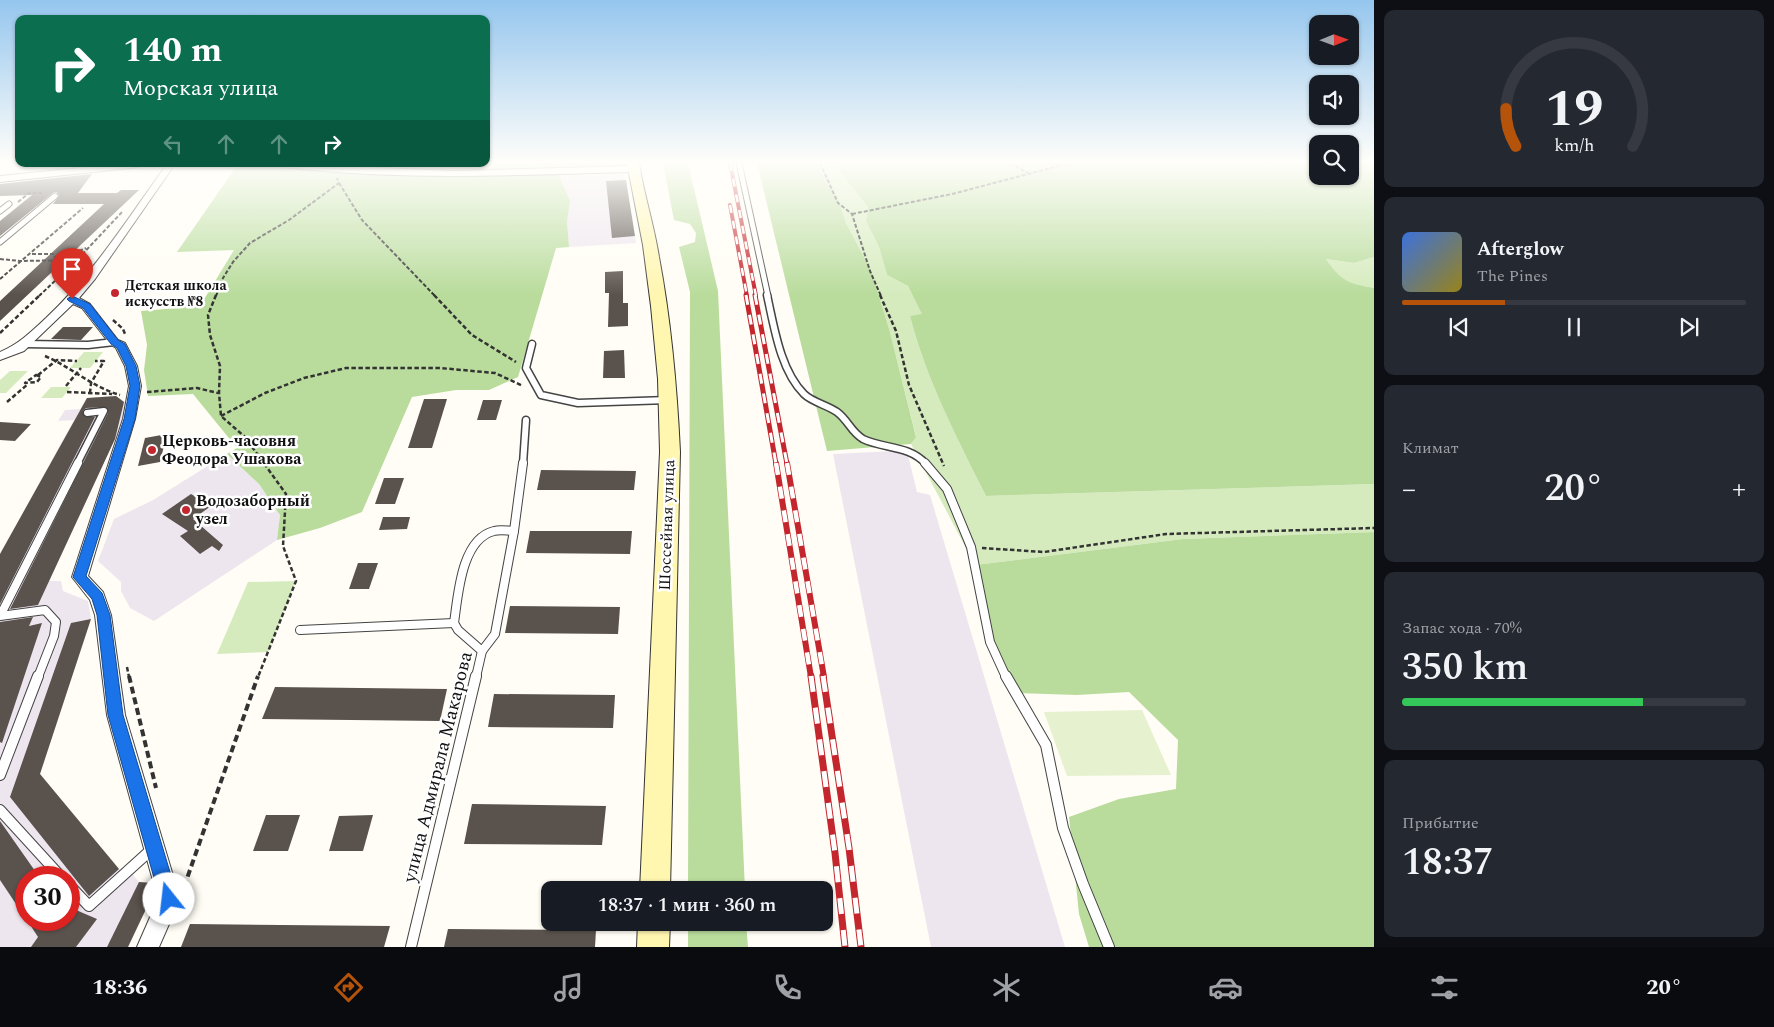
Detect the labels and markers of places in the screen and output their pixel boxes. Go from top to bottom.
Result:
pin [51,248,93,299]
place label: Детская школа искусств №8 [125,275,227,312]
marker: Детская школа искусств №8 [109,287,121,299]
place label: Церковь-часовня Феодора Ушакова [162,429,302,471]
marker: Церковь-часовня Феодора Ушакова [146,444,158,456]
place label: Водозаборный узел [195,489,310,531]
marker: Водозаборный узел [180,504,192,516]

